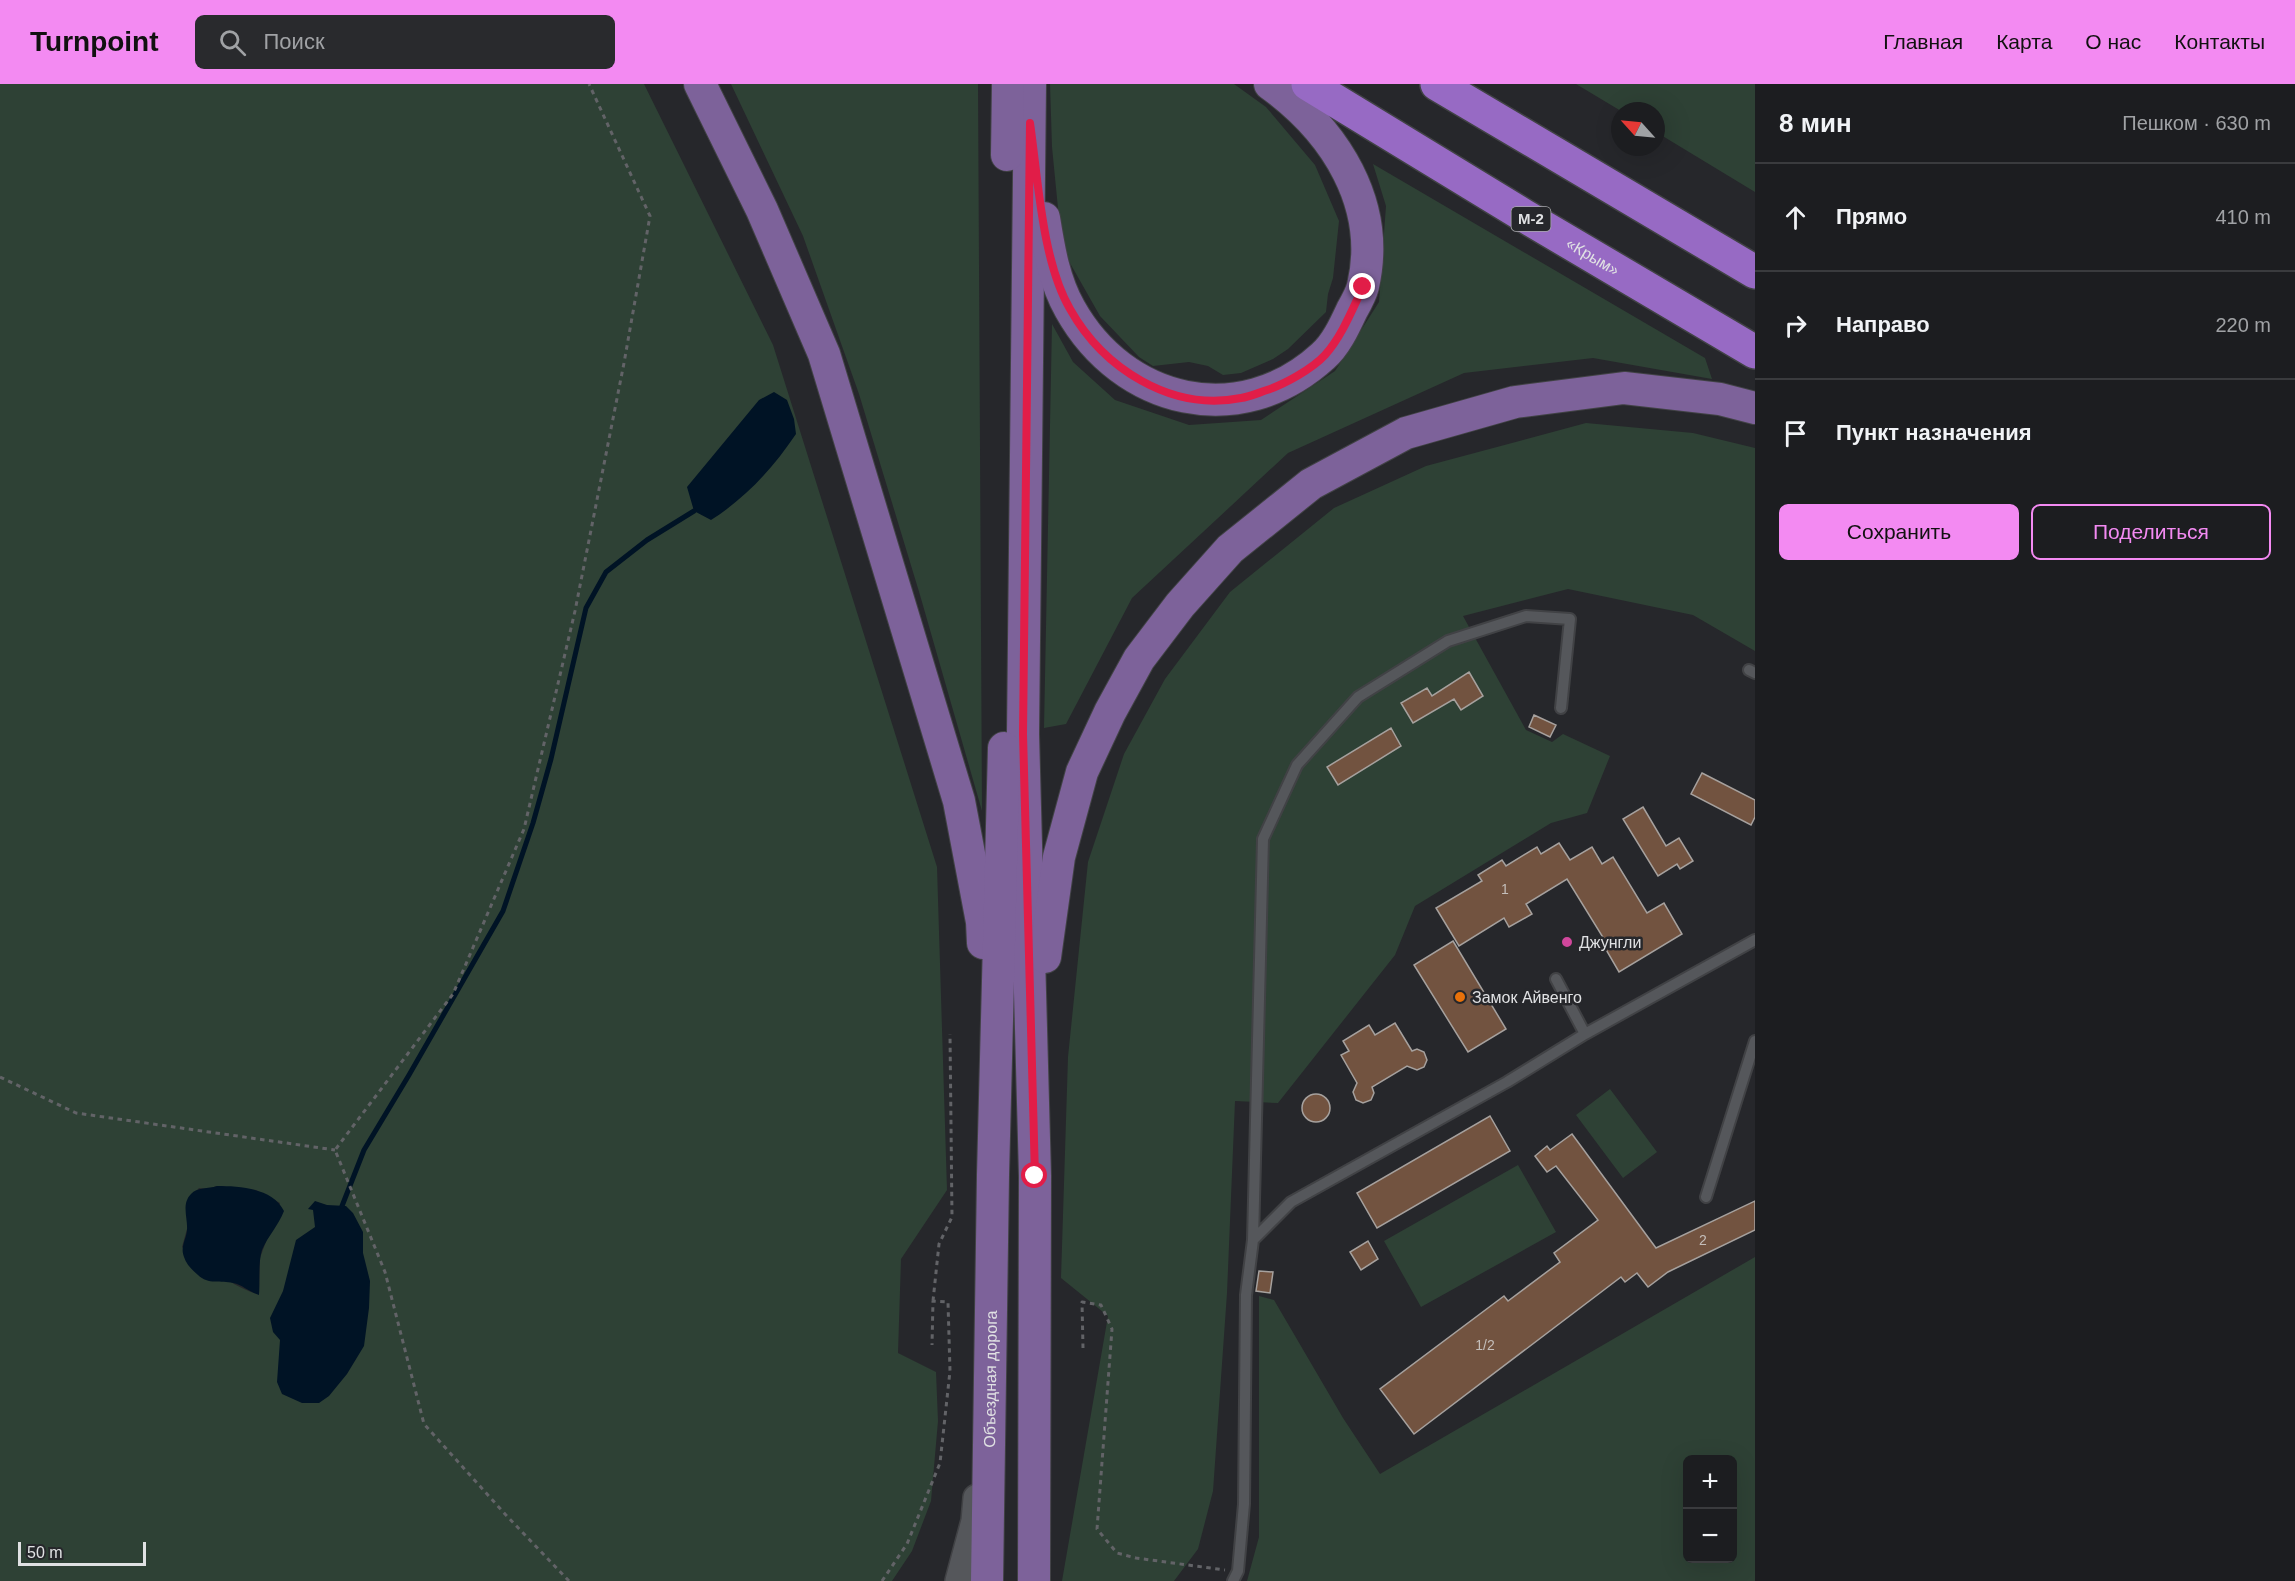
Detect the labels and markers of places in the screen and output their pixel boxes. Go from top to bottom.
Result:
place label: Джунгли [1579,934,1641,951]
marker: Джунгли [1560,935,1574,949]
place label: Замок Айвенго [1472,989,1582,1006]
marker: Замок Айвенго [1453,990,1467,1004]

